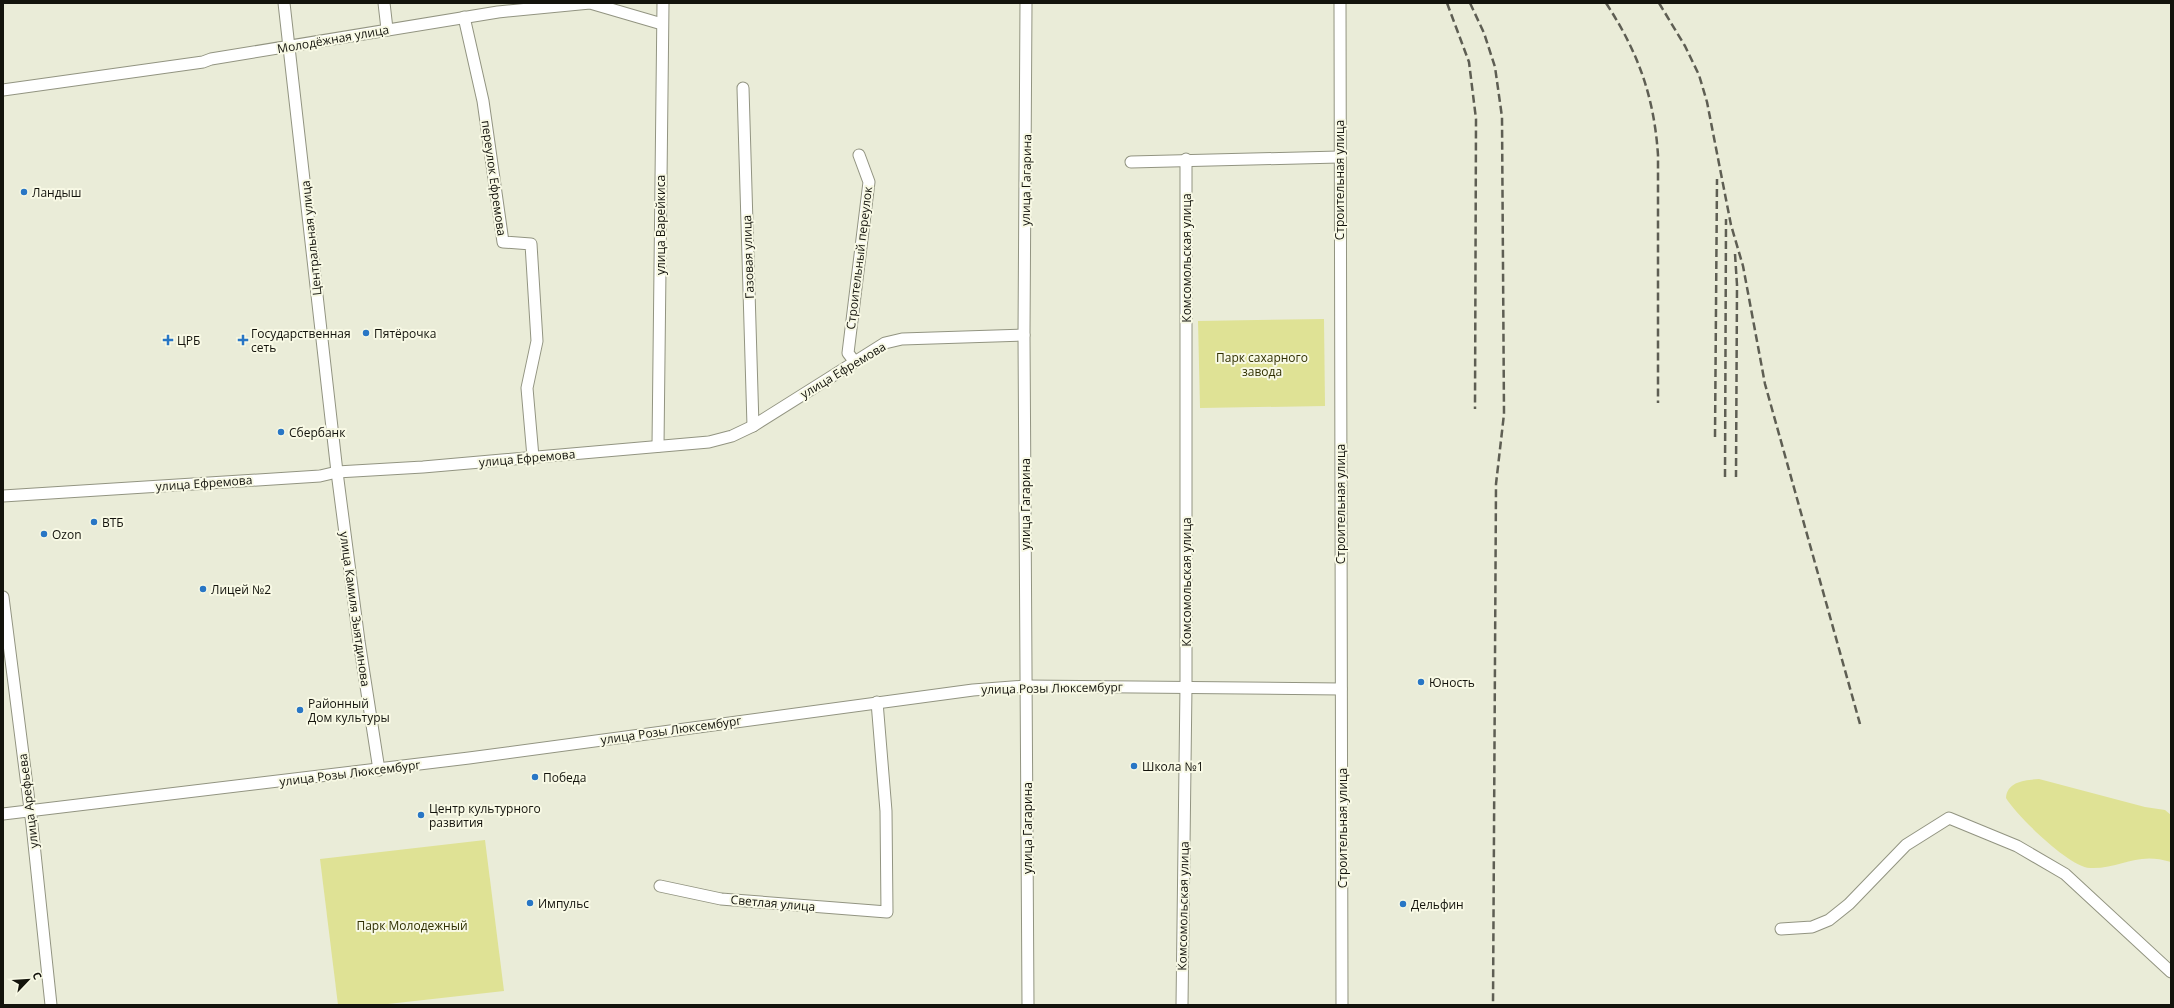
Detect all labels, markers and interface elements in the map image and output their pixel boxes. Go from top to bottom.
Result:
street label: Молодёжная улица [276,21,390,57]
street label: переулок Ефремова [477,119,511,237]
street label: Строительная улица [1331,120,1348,240]
street label: улица Гагарина [1017,134,1035,226]
street label: улица Варейкиса [652,175,669,275]
street label: Центральная улица [297,180,325,296]
place label: Ландыш [32,184,82,201]
street label: Строительный переулок [842,185,876,330]
marker: Ландыш [19,187,29,197]
street label: Комсомольская улица [1178,193,1195,323]
street label: Газовая улица [738,215,758,299]
place label: Государственная сеть [251,325,351,356]
place label: Пятёрочка [374,325,436,342]
marker: Пятёрочка [361,328,371,338]
place label: ЦРБ [177,332,200,349]
marker: ЦРБ [162,334,174,346]
marker: Государственная сеть [238,335,248,345]
street label: улица Ефремова [797,338,889,402]
park label: Парк сахарного завода [1216,349,1308,380]
place label: Сбербанк [289,424,346,441]
marker: Сбербанк [276,427,286,437]
street label: Строительная улица [1332,444,1349,564]
street label: улица Ефремова [478,445,576,471]
street label: улица Гагарина [1017,458,1034,550]
street label: улица Ефремова [155,471,253,495]
place label: ВТБ [102,514,124,531]
marker: ВТБ [89,517,99,527]
street label: Комсомольская улица [1178,517,1195,647]
place label: Ozon [52,526,82,543]
marker: Ozon [39,529,49,539]
street label: улица Камиля Зыятдинова [336,530,374,688]
place label: Лицей №2 [211,581,271,598]
marker: Лицей №2 [198,584,208,594]
place label: Юность [1429,674,1475,691]
marker: Юность [1416,677,1426,687]
street label: улица Розы Люксембург [981,678,1123,698]
place label: Районный Дом культуры [308,695,390,726]
marker: Районный Дом культуры [295,705,305,715]
street label: улица Розы Люксембург [600,712,742,748]
street label: улица Арефьева [14,753,42,849]
street label: улица Розы Люксембург [279,756,421,790]
place label: Школа №1 [1142,758,1204,775]
marker: Школа №1 [1129,761,1139,771]
street label: Строительная улица [1334,768,1351,888]
place label: Победа [543,769,586,786]
marker: Победа [530,772,540,782]
street label: улица Гагарина [1019,782,1036,874]
place label: Центр культурного развития [429,800,541,831]
marker: Центр культурного развития [416,810,426,820]
street label: Комсомольская улица [1173,841,1193,971]
street label: Светлая улица [730,891,816,915]
place label: Импульс [538,895,589,912]
place label: Дельфин [1411,896,1464,913]
marker: Импульс [525,898,535,908]
marker: Дельфин [1398,899,1408,909]
park label: Парк Молодежный [356,917,468,934]
north arrow [8,960,48,1000]
text: С [29,969,46,982]

